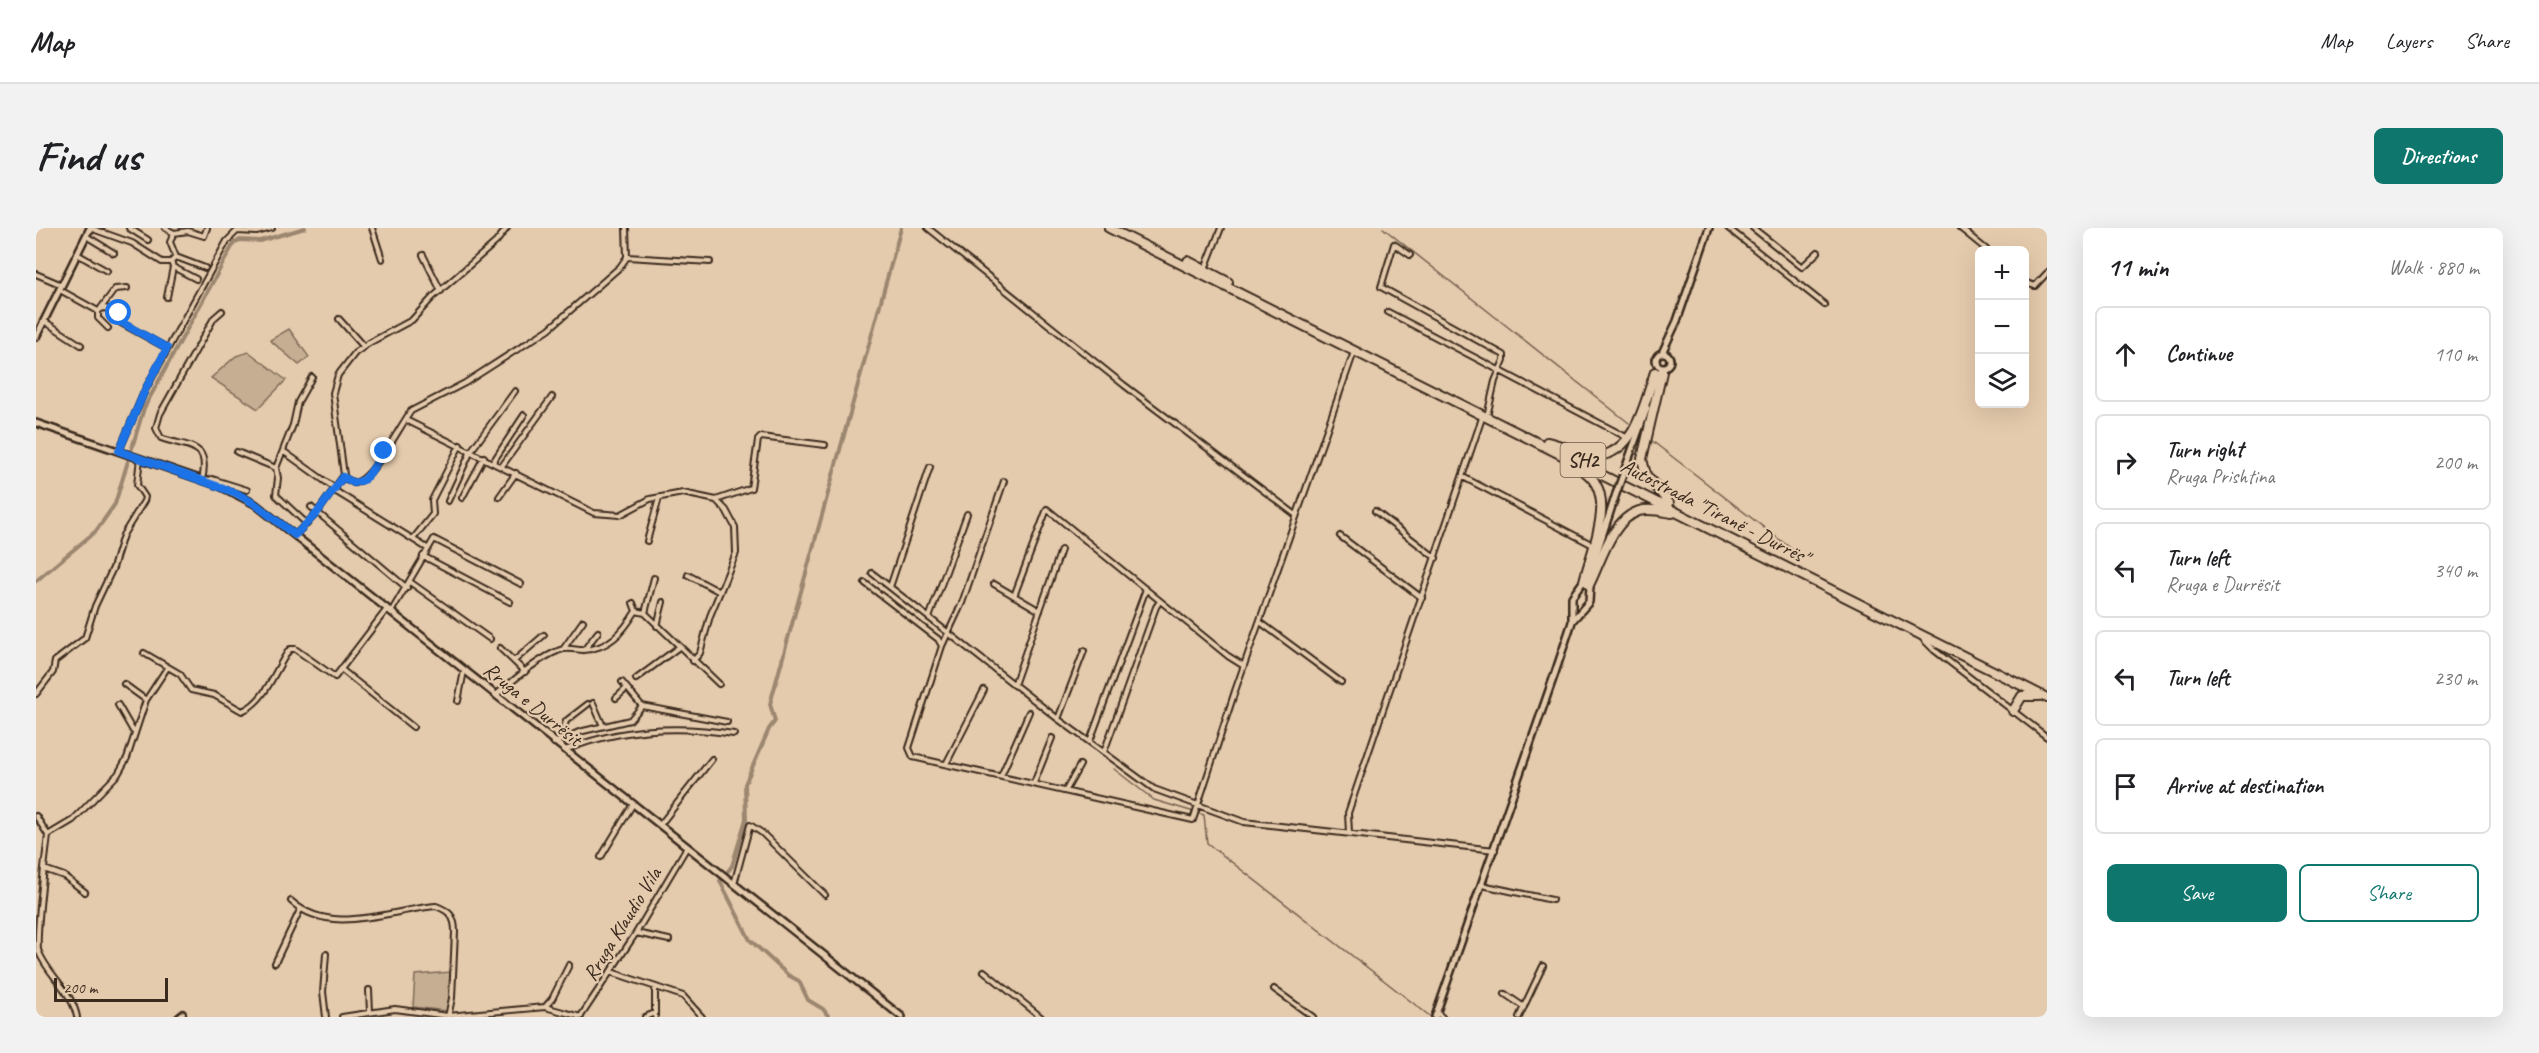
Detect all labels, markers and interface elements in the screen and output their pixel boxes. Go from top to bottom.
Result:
text: Map [30,24,73,59]
text: Map [2320,28,2353,54]
text: Layers [2386,28,2432,54]
text: Share [2465,28,2509,54]
button: Directions [2374,128,2503,184]
text: Find us [36,130,141,183]
map controls [1975,246,2029,408]
button: + [1975,246,2029,300]
text: 11 min [2107,251,2169,284]
text: Walk · 880 m [2389,255,2479,280]
route start [105,299,131,325]
button: − [1975,300,2029,354]
icon: ahead [2109,338,2142,371]
text: Continue [2166,340,2232,368]
text: 110 m [2434,342,2477,367]
button: layers [1975,354,2029,408]
text: Turn right [2166,436,2243,464]
route end [370,437,396,463]
road number: SH2 [1560,443,1606,477]
icon: right [2109,446,2142,479]
text: 200 m [2434,450,2477,475]
street label: Autostrada "Tiranë - Durrës" [1617,452,1817,571]
text: Rruga Prishtina [2166,464,2275,489]
text: Turn left [2166,544,2230,572]
icon: left [2109,554,2142,587]
text: 340 m [2434,558,2477,583]
text: Rruga e Durrësit [2166,572,2279,597]
street label: Rruga e Durrësit [479,656,589,753]
icon: left [2109,662,2142,695]
text: Turn left [2166,664,2230,692]
text: 230 m [2434,666,2477,691]
icon: arrive [2109,770,2142,803]
text: Arrive at destination [2166,772,2323,800]
street label: Rruga Klaudio Vila [577,861,668,985]
button: Save [2107,864,2287,922]
button: Share [2299,864,2479,922]
scale bar [54,975,168,1002]
text: 200 m [63,978,97,998]

